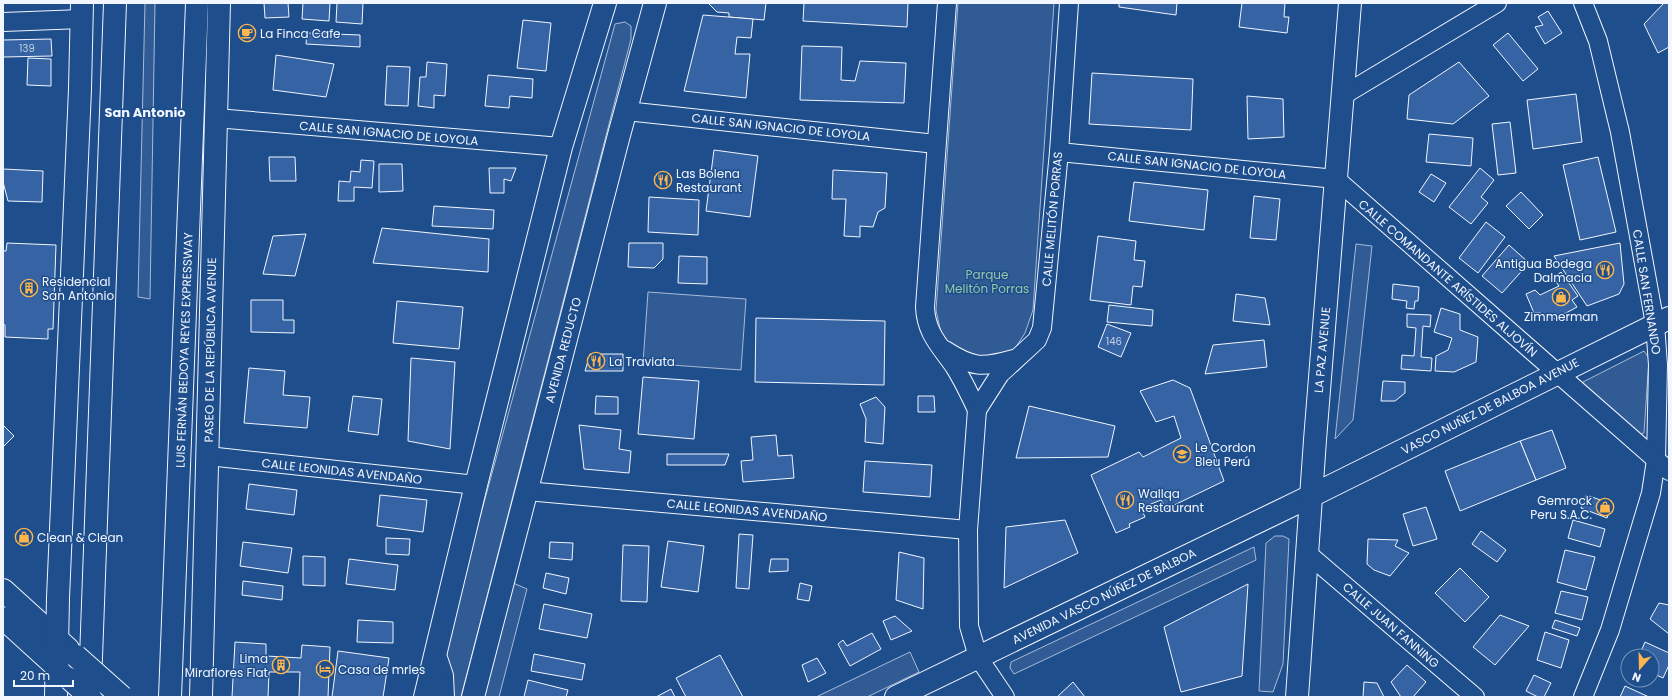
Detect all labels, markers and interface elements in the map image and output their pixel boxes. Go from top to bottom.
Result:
cafe icon: La Finca Cafe [237,23,257,43]
place label: La Finca Cafe [260,25,341,42]
house number: 139 [19,41,35,56]
district label: San Antonio [104,103,186,122]
street label: CALLE SAN IGNACIO DE LOYOLA [691,109,871,145]
street label: CALLE SAN IGNACIO DE LOYOLA [299,117,479,149]
street label: CALLE SAN IGNACIO DE LOYOLA [1107,147,1287,183]
street label: CALLE MELITÓN PORRAS [1038,151,1066,287]
place label: Las Bolena Restaurant [676,165,742,196]
restaurant icon: Las Bolena Restaurant [653,170,673,190]
street label: CALLE COMANDANTE ARÍSTIDES ALJOVÍN [1355,196,1541,360]
street label: CALLE SAN FERNANDO [1629,228,1665,356]
street label: LUIS FERNÁN BEDOYA REYES EXPRESSWAY [171,232,197,468]
place label: Antigua Bodega Dalmacia [1495,255,1592,286]
street label: PASEO DE LA REPÚBLICA AVENUE [200,257,220,443]
restaurant icon: Antigua Bodega Dalmacia [1595,260,1615,280]
park label: Parque Melitón Porras [945,266,1029,297]
place label: Residencial San Antonio [42,273,114,304]
building icon: Residencial San Antonio [19,278,39,298]
shop icon: Zimmerman [1551,287,1571,307]
street label: AVENIDA REDUCTO [541,295,585,405]
street label: LA PAZ AVENUE [1310,306,1334,394]
place label: Zimmerman [1524,308,1598,325]
house number: 146 [1106,334,1122,349]
restaurant icon: La Traviata [586,351,606,371]
place label: La Traviata [609,353,675,370]
street label: VASCO NUÑEZ DE BALBOA AVENUE [1398,354,1582,458]
place label: Le Cordon Bleu Perú [1195,439,1256,470]
school or university icon: Le Cordon Bleu Perú [1172,444,1192,464]
street label: CALLE LEONIDAS AVENDAÑO [261,454,423,488]
place label: Wallqa Restaurant [1138,485,1204,516]
restaurant icon: Wallqa Restaurant [1115,490,1135,510]
place label: Gemrock Peru S.A.C. [1530,492,1593,523]
street label: CALLE LEONIDAS AVENDAÑO [666,495,828,525]
shop icon: Gemrock Peru S.A.C. [1595,497,1615,517]
shop icon: Clean & Clean [14,527,34,547]
place label: Clean & Clean [37,529,123,546]
street label: AVENIDA VASCO NÚÑEZ DE BALBOA [1009,544,1199,648]
street label: CALLE JUAN FANNING [1339,578,1443,672]
north arrow [1620,648,1660,688]
place label: Lima Miraflores Flat [185,650,268,681]
building icon: Lima Miraflores Flat [271,655,291,675]
hotel icon: Casa de mrles [315,659,335,679]
place label: Casa de mrles [338,661,425,678]
scale bar [14,662,73,688]
text: 20 m [20,667,50,684]
text: N [1630,668,1643,686]

